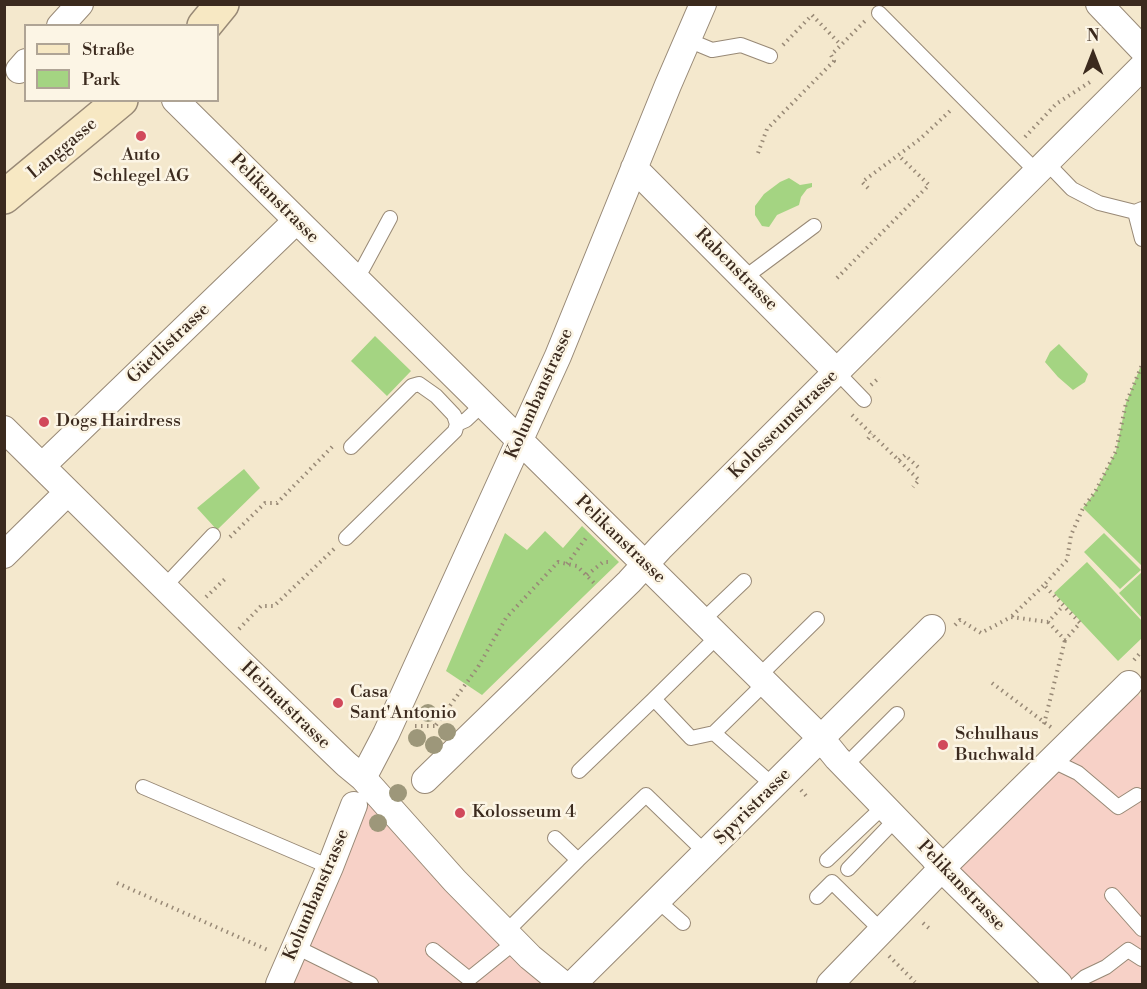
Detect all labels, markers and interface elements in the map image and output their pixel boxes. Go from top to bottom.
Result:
legend [24,24,219,102]
north arrow [1063,24,1123,84]
text: N [1087,26,1099,46]
text: Straße [82,38,135,61]
text: Park [82,68,119,91]
street label: Langgasse [24,114,102,184]
marker: Auto Schlegel AG [134,129,148,143]
place label: Auto Schlegel AG [93,145,189,188]
street label: Pelikanstrasse [225,150,323,248]
street label: Rabenstrasse [690,224,782,316]
street label: Güetlistrasse [123,299,215,389]
street label: Kolumbanstrasse [502,325,578,463]
street label: Kolosseumstrasse [725,366,843,484]
place label: Dogs Hairdress [56,411,181,433]
marker: Dogs Hairdress [37,415,51,429]
street label: Pelikanstrasse [570,491,670,589]
street label: Heimatstrasse [236,658,334,754]
place label: Casa Sant'Antonio [350,682,457,724]
marker: Casa Sant'Antonio [331,696,345,710]
place label: Schulhaus Buchwald [955,724,1039,766]
marker: Schulhaus Buchwald [936,738,950,752]
street label: Spyristrasse [710,764,796,850]
place label: Kolosseum 4 [472,802,576,824]
marker: Kolosseum 4 [453,806,467,820]
street label: Kolumbanstrasse [280,826,354,964]
street label: Pelikanstrasse [912,836,1010,936]

